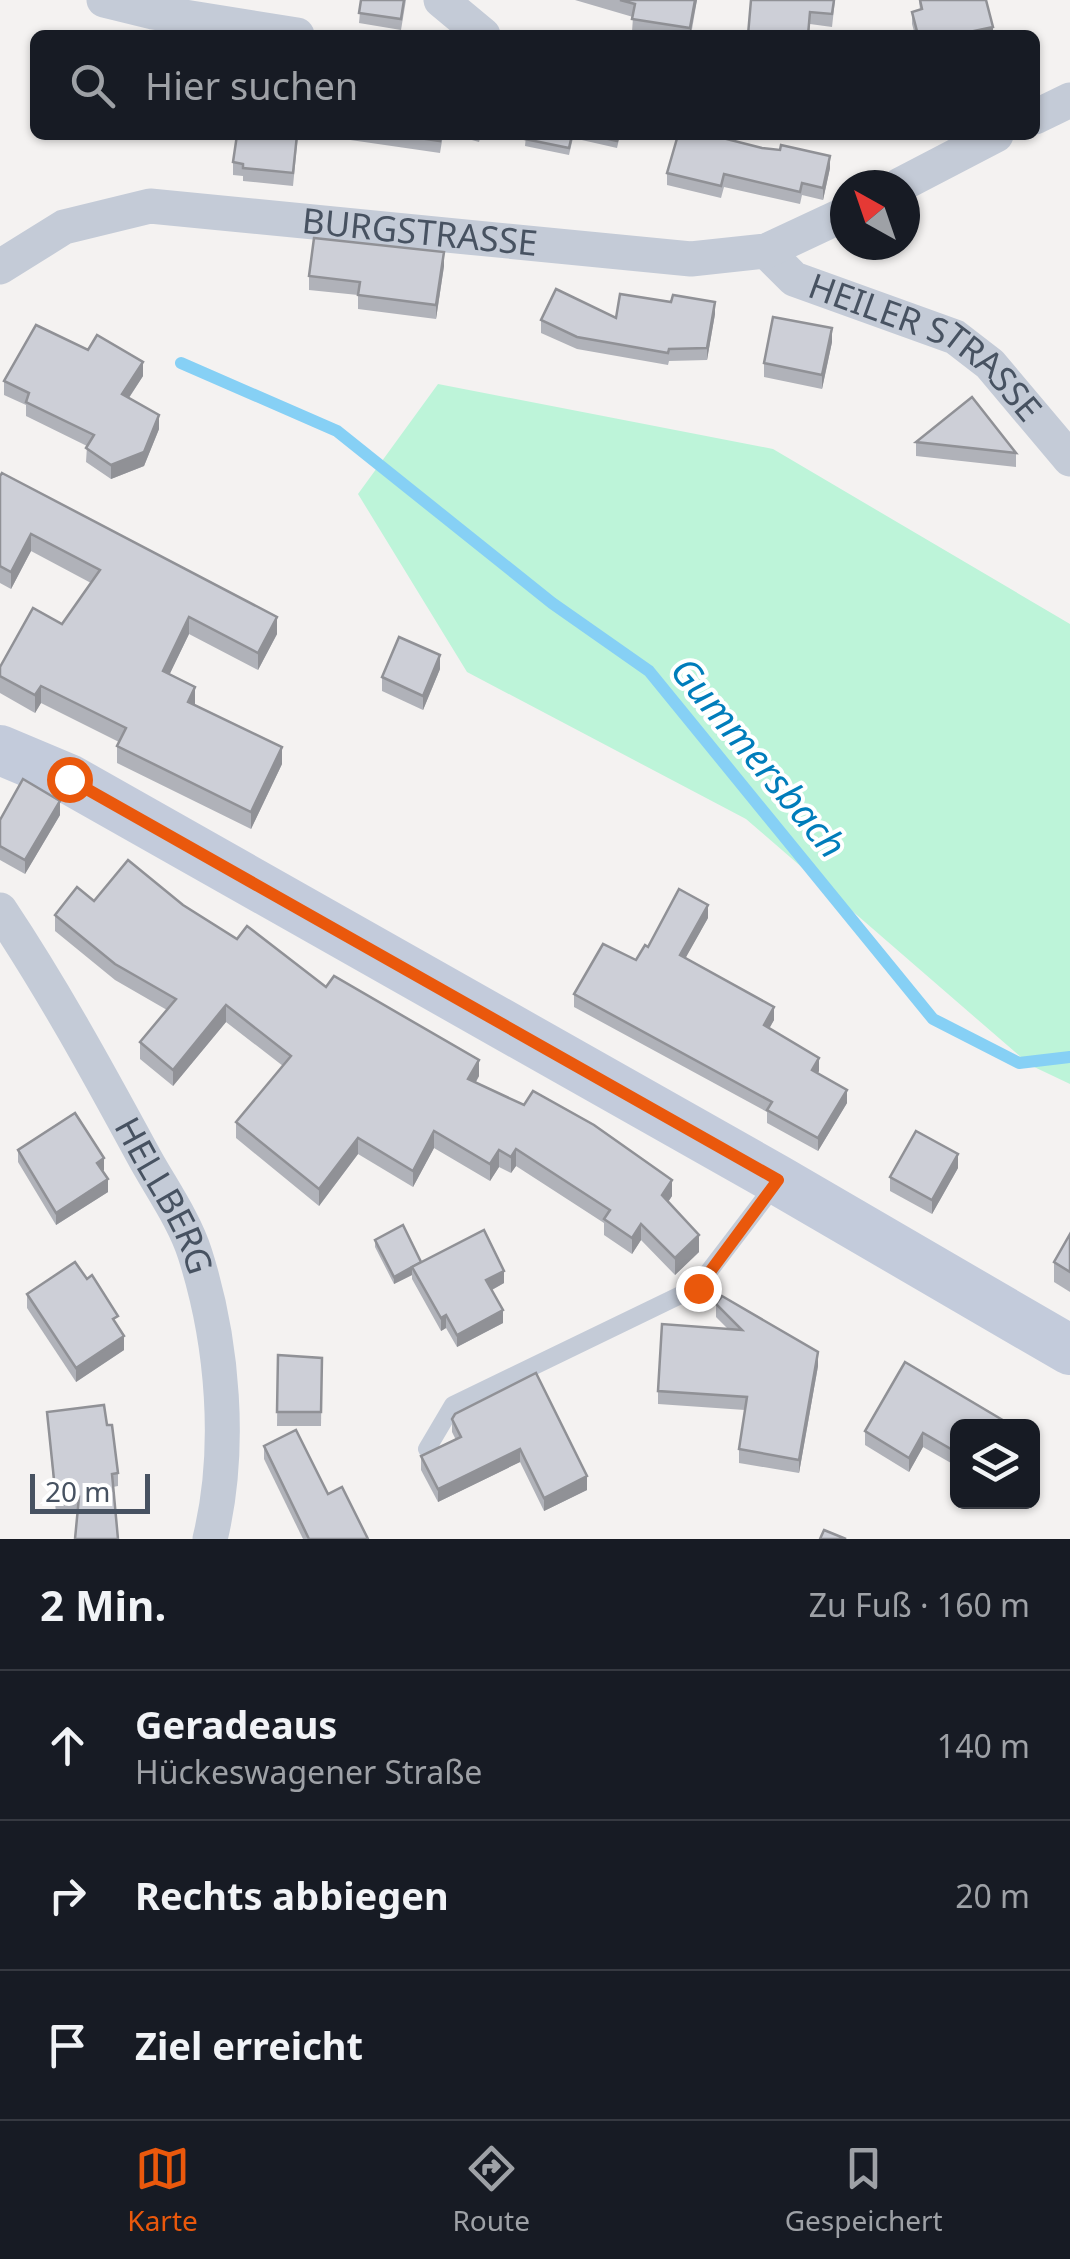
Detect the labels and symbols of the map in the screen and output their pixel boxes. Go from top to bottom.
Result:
north arrow [830,170,920,260]
street label: BURGSTRASSE [300,196,540,266]
street label: HEILER STRASSE [803,261,1053,431]
water label: Gummersbach [660,645,859,868]
route start [47,757,93,803]
street label: HELLBERG [105,1108,225,1279]
route end [676,1266,722,1312]
scale bar [30,1469,150,1514]

